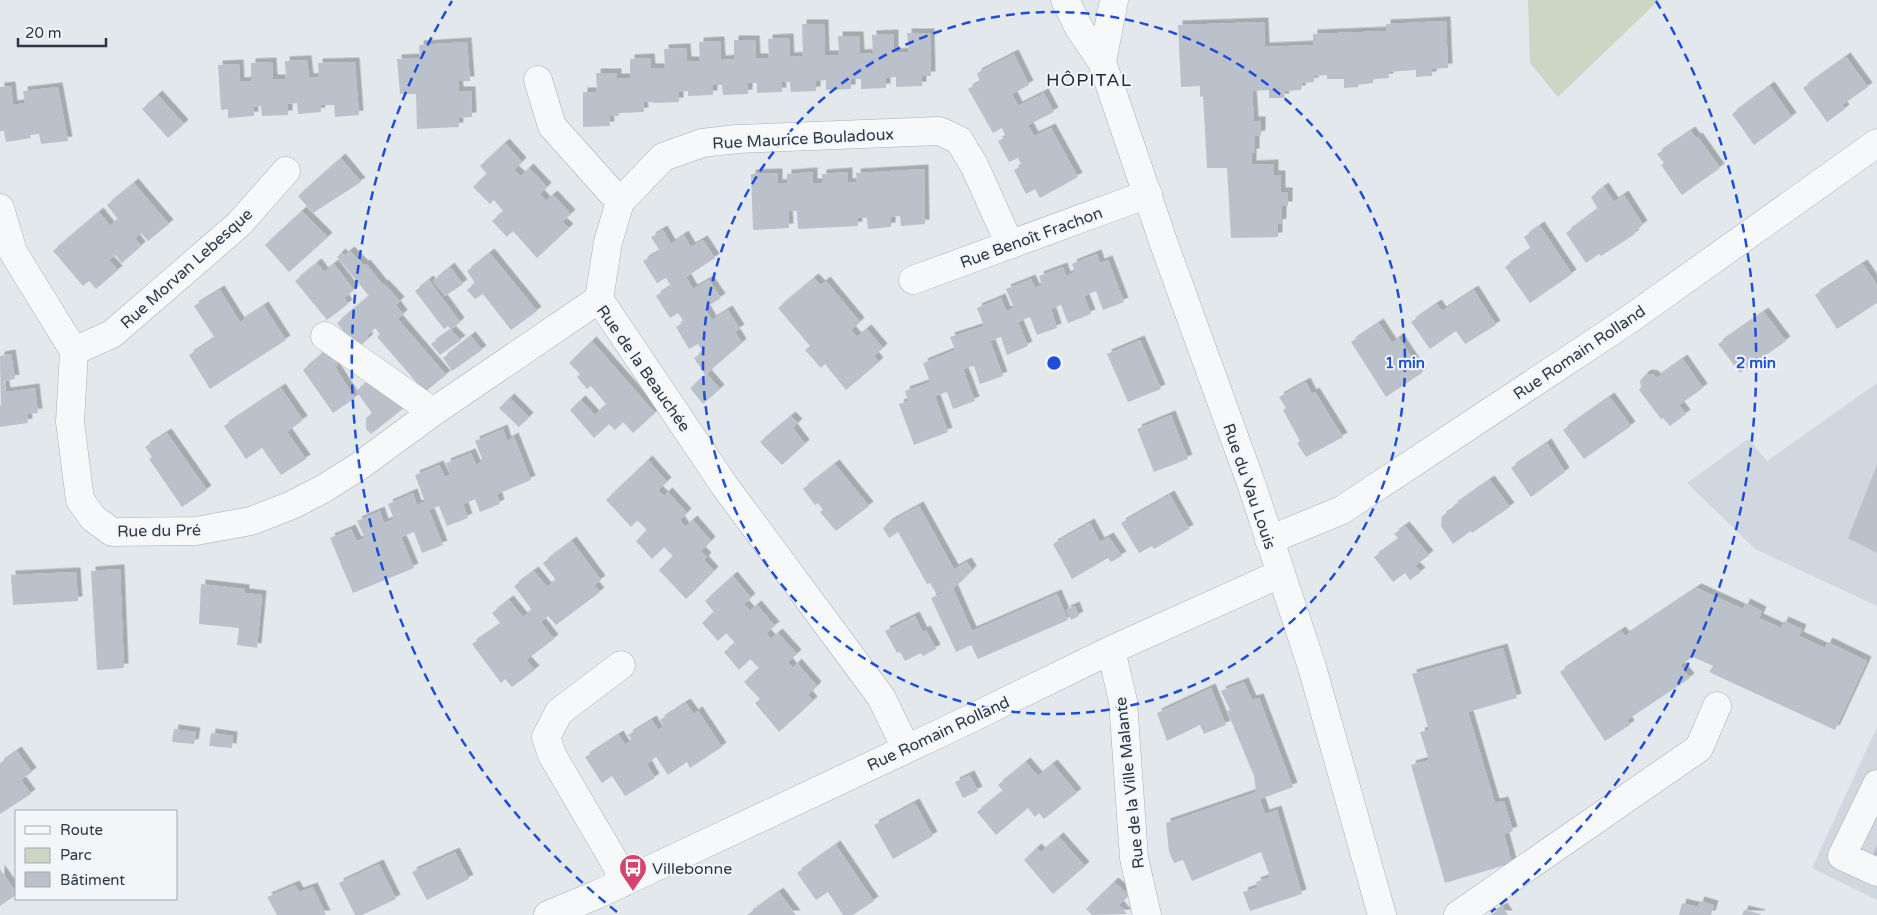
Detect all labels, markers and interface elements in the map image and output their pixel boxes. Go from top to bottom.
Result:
scale bar [18,15,105,47]
text: 20 m [25,24,62,42]
district label: HÔPITAL [1046,69,1132,91]
street label: Rue Maurice Bouladoux [712,124,894,154]
street label: Rue Benoît Frachon [957,203,1105,273]
street label: Rue Morvan Lebesque [117,204,257,333]
street label: Rue de la Beauchée [592,301,694,436]
street label: Rue Romain Rolland [1510,301,1649,404]
centre of rings [1045,354,1063,372]
text: 1 min [1385,354,1425,372]
text: 2 min [1736,354,1776,372]
street label: Rue du Vau Louis [1218,421,1280,552]
street label: Rue du Pré [117,520,201,542]
street label: Rue Romain Rolland [864,692,1013,776]
street label: Rue de la Ville Malante [1111,696,1149,870]
legend [15,810,178,900]
text: Route [60,821,103,839]
text: Parc [60,846,92,864]
bus stop icon: Villebonne [618,853,648,892]
place label: Villebonne [652,859,732,879]
text: Bâtiment [60,871,125,889]

